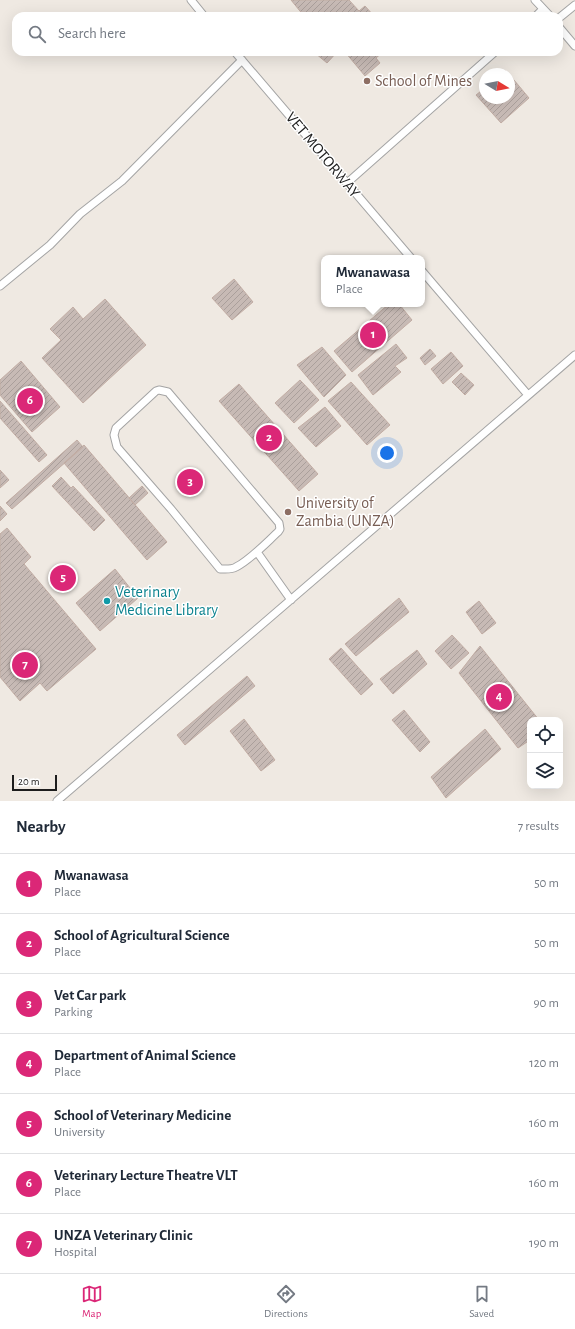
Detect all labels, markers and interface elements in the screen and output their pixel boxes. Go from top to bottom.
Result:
search box [12,12,563,56]
icon: search [26,23,48,45]
text: Search here [58,26,126,41]
north arrow [479,68,515,104]
place label: School of Mines [375,73,472,89]
marker: School of Mines [362,76,372,86]
street label: VET MOTORWAY [283,109,364,201]
popup [321,255,425,307]
text: Mwanawasa [336,265,410,280]
text: Place [336,283,363,296]
pin: 1 [360,320,386,350]
pin: 6 [17,386,43,416]
pin: 2 [256,423,282,453]
your location [377,443,397,463]
pin: 3 [177,467,203,497]
place label: University of Zambia (UNZA) [296,495,395,529]
marker: University of Zambia (UNZA) [283,507,293,517]
pin: 5 [50,563,76,593]
place label: Veterinary Medicine Library [115,584,218,619]
marker: Veterinary Medicine Library [102,596,112,606]
pin: 7 [12,650,38,680]
pin: 4 [486,682,512,712]
map controls [527,717,563,789]
button: locate [527,717,563,753]
button: layers [527,753,563,789]
scale bar [12,773,57,792]
text: 20 m [18,776,39,787]
text: Nearby [16,818,66,835]
text: 7 results [518,820,559,833]
text: Mwanawasa [54,868,129,883]
text: 1 [27,877,31,890]
text: 50 m [534,877,559,890]
text: Place [54,886,81,899]
text: School of Agricultural Science [54,928,230,943]
text: 2 [26,937,32,950]
text: 50 m [534,937,559,950]
text: Place [54,946,81,959]
text: Vet Car park [54,988,126,1003]
text: 3 [26,997,32,1010]
text: 90 m [533,997,559,1010]
text: Parking [54,1006,93,1019]
text: Department of Animal Science [54,1048,236,1063]
text: 4 [26,1057,32,1070]
text: 120 m [529,1057,559,1070]
text: Place [54,1066,81,1079]
text: School of Veterinary Medicine [54,1108,231,1123]
text: 5 [26,1117,32,1130]
text: 160 m [529,1117,559,1130]
text: University [54,1126,105,1139]
text: Veterinary Lecture Theatre VLT [54,1168,238,1183]
text: 6 [26,1177,32,1190]
text: 160 m [529,1177,559,1190]
text: Place [54,1186,81,1199]
text: UNZA Veterinary Clinic [54,1228,192,1243]
text: 7 [26,1237,32,1250]
text: 190 m [529,1237,559,1250]
text: Hospital [54,1246,97,1259]
tab: Map [81,1283,103,1320]
tab: Directions [264,1283,308,1320]
tab: Saved [469,1283,494,1320]

